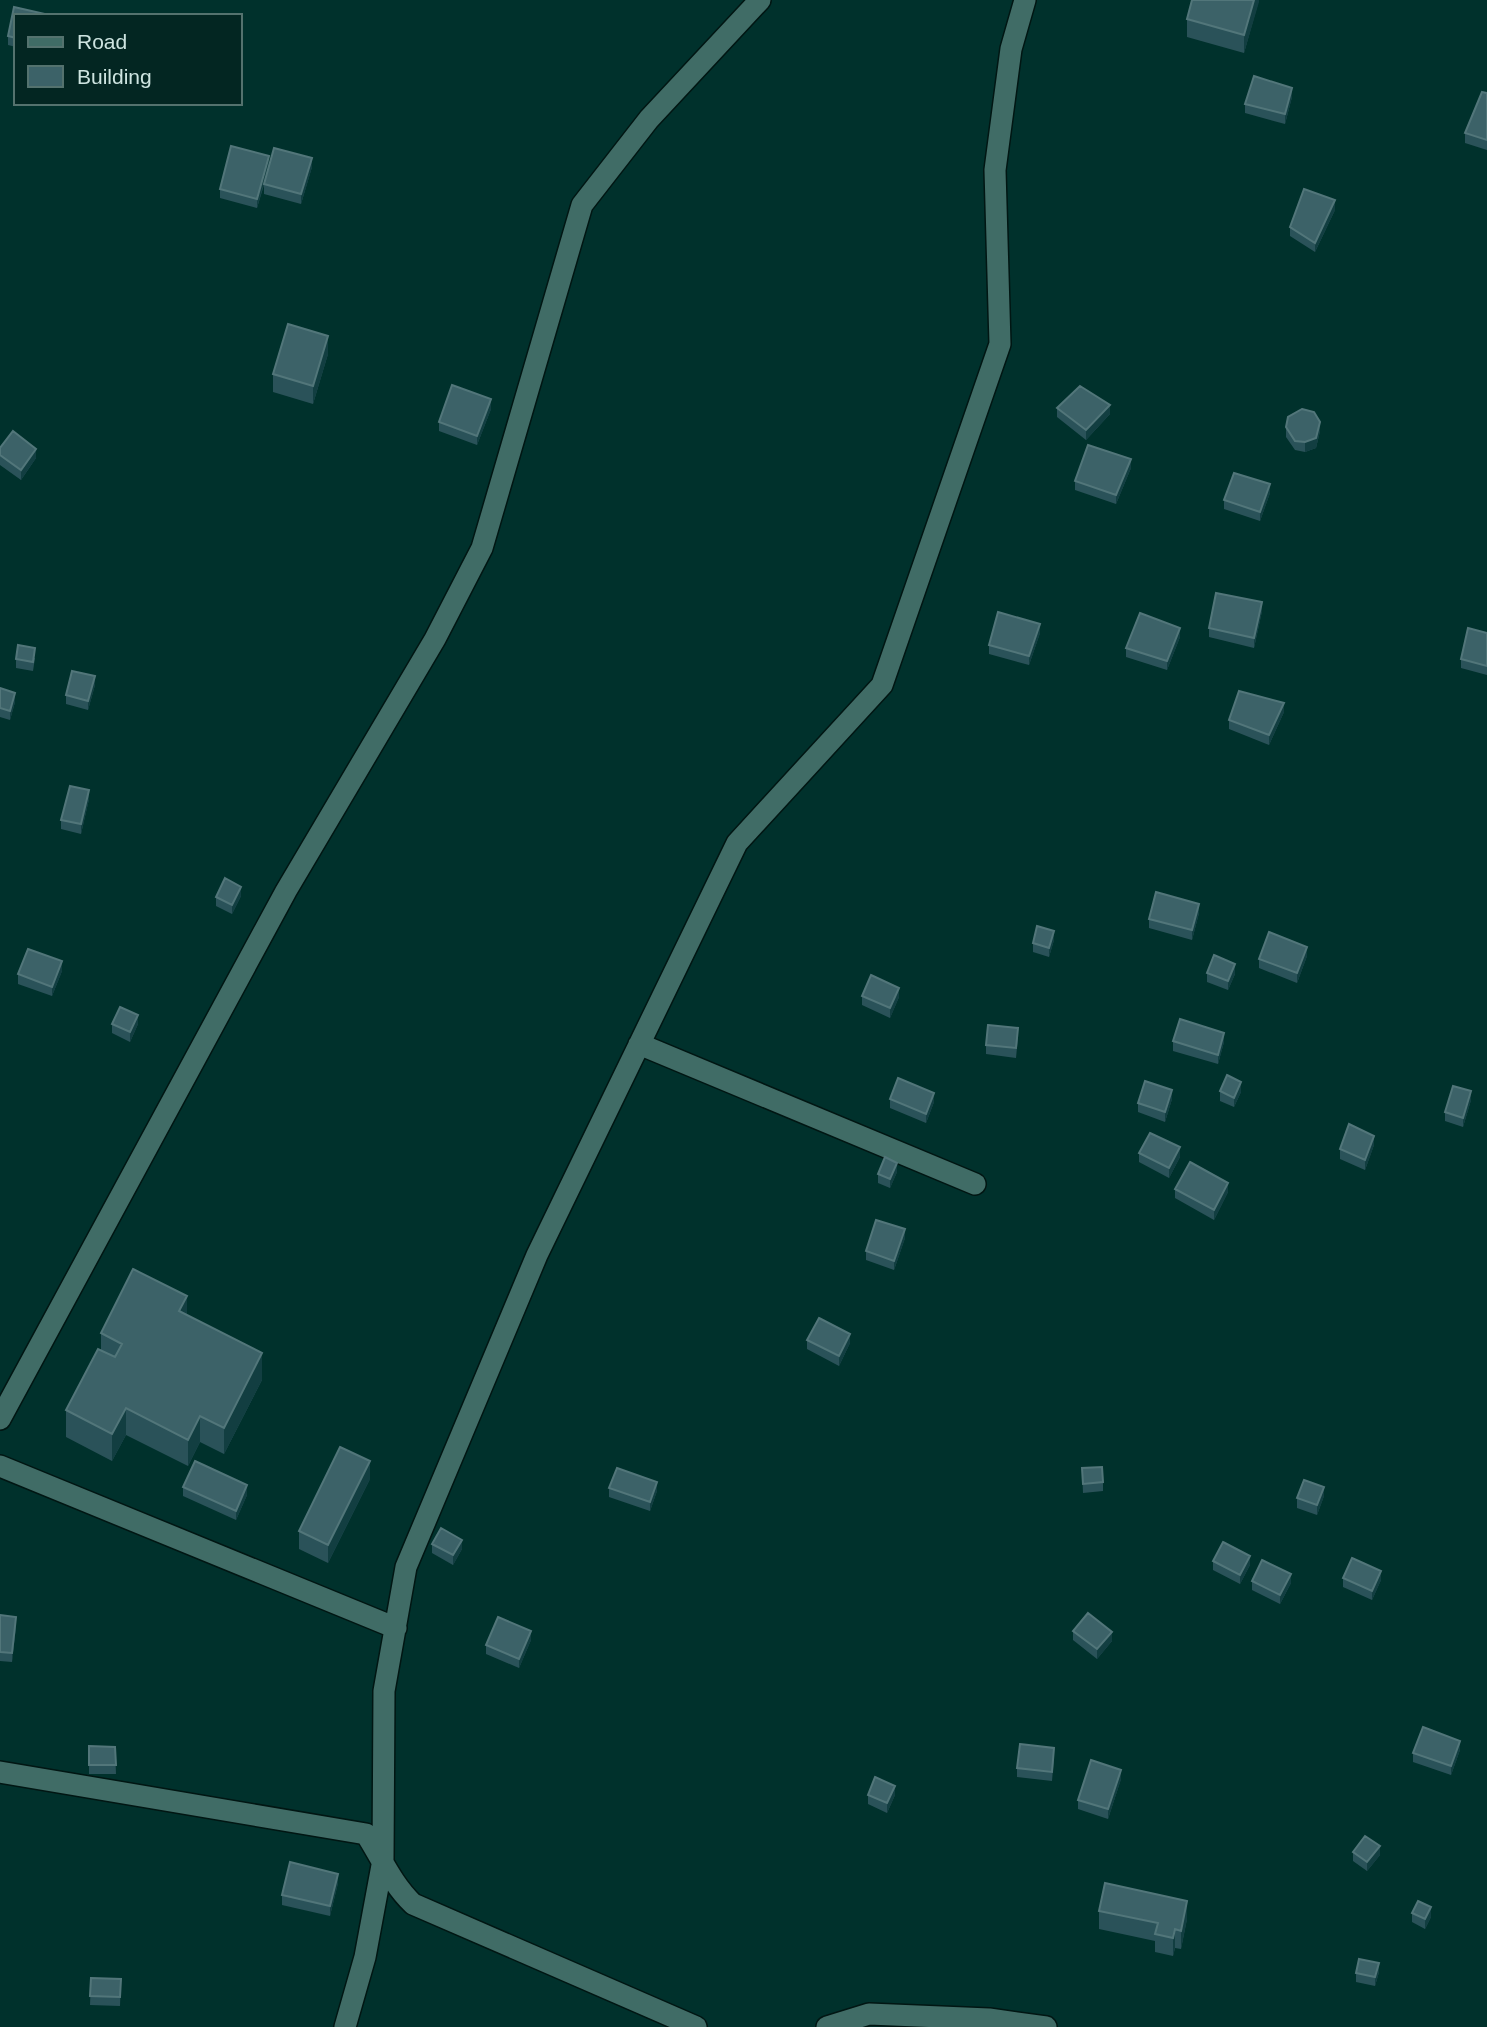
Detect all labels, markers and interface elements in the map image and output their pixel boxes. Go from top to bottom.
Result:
legend [14,14,242,105]
text: Road [77,30,127,53]
text: Building [77,65,152,88]

